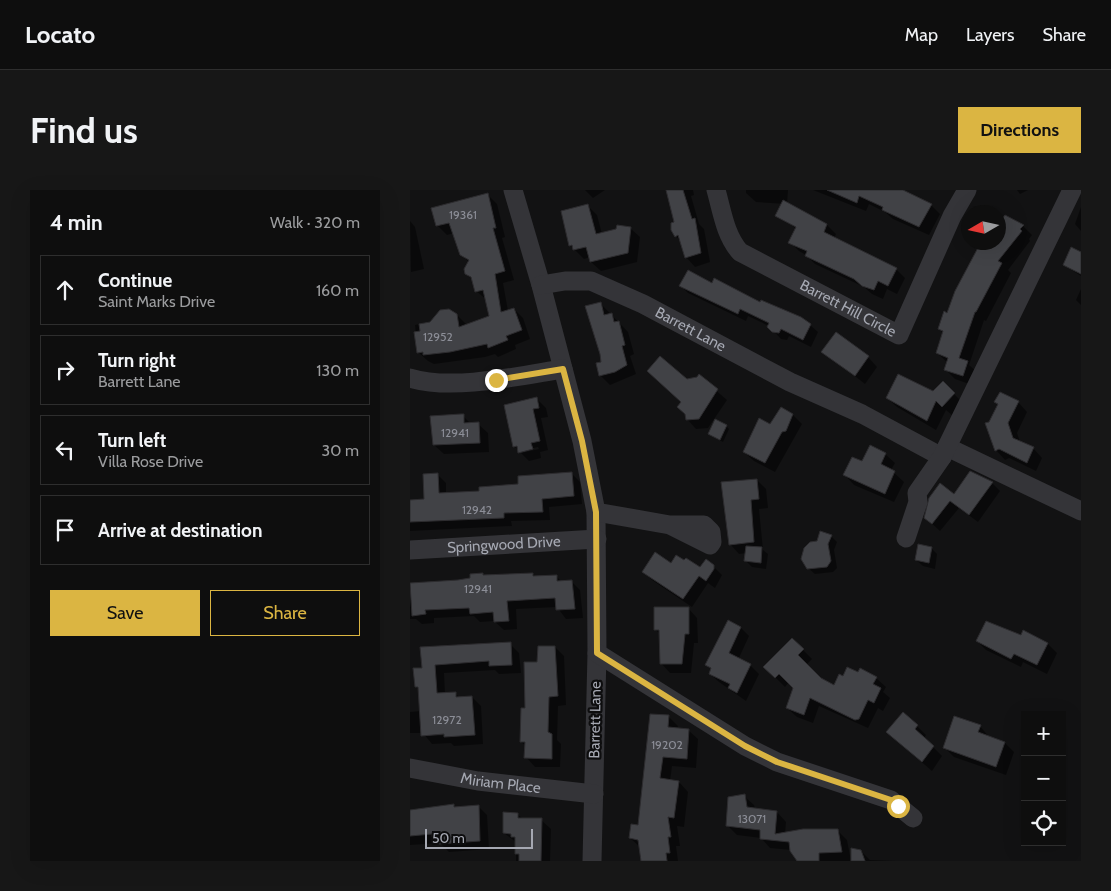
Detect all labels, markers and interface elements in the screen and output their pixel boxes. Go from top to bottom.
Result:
text: Locato [25,20,95,49]
text: Map [905,24,938,46]
text: Layers [966,24,1015,46]
text: Share [1043,24,1086,46]
button: Directions [958,107,1081,153]
text: Find us [30,109,138,152]
north arrow [961,205,1006,250]
house number: 19361 [449,207,477,222]
text: 4 min [50,210,103,235]
text: Walk · 320 m [270,213,360,232]
text: Continue [98,269,172,292]
icon: ahead [51,276,79,304]
street label: Barrett Hill Circle [797,276,900,341]
text: 160 m [316,281,359,300]
text: Saint Marks Drive [98,292,215,311]
street label: Barrett Lane [652,303,729,355]
house number: 12952 [423,329,453,344]
text: Turn right [98,349,176,372]
icon: right [51,356,79,384]
text: 130 m [316,361,359,380]
route end [485,369,508,392]
text: Barrett Lane [98,372,181,391]
house number: 12941 [441,425,469,440]
text: Turn left [98,429,166,452]
icon: left [51,436,79,464]
text: 30 m [322,441,359,460]
text: Villa Rose Drive [98,452,203,471]
house number: 12942 [462,502,492,517]
icon: arrive [51,516,79,544]
text: Arrive at destination [98,519,262,542]
street label: Springwood Drive [447,532,561,557]
house number: 12941 [464,581,492,596]
button: Save [50,590,200,636]
button: Share [210,590,360,636]
street label: Barrett Lane [585,681,605,759]
map controls [1021,711,1066,846]
button: + [1021,711,1066,756]
house number: 12972 [432,712,462,727]
house number: 19202 [651,737,683,752]
button: − [1021,756,1066,801]
street label: Miriam Place [459,769,542,797]
route start [887,795,910,818]
button: locate [1021,801,1066,846]
house number: 13071 [738,811,766,826]
scale bar [425,826,532,849]
text: 50 m [432,829,465,847]

